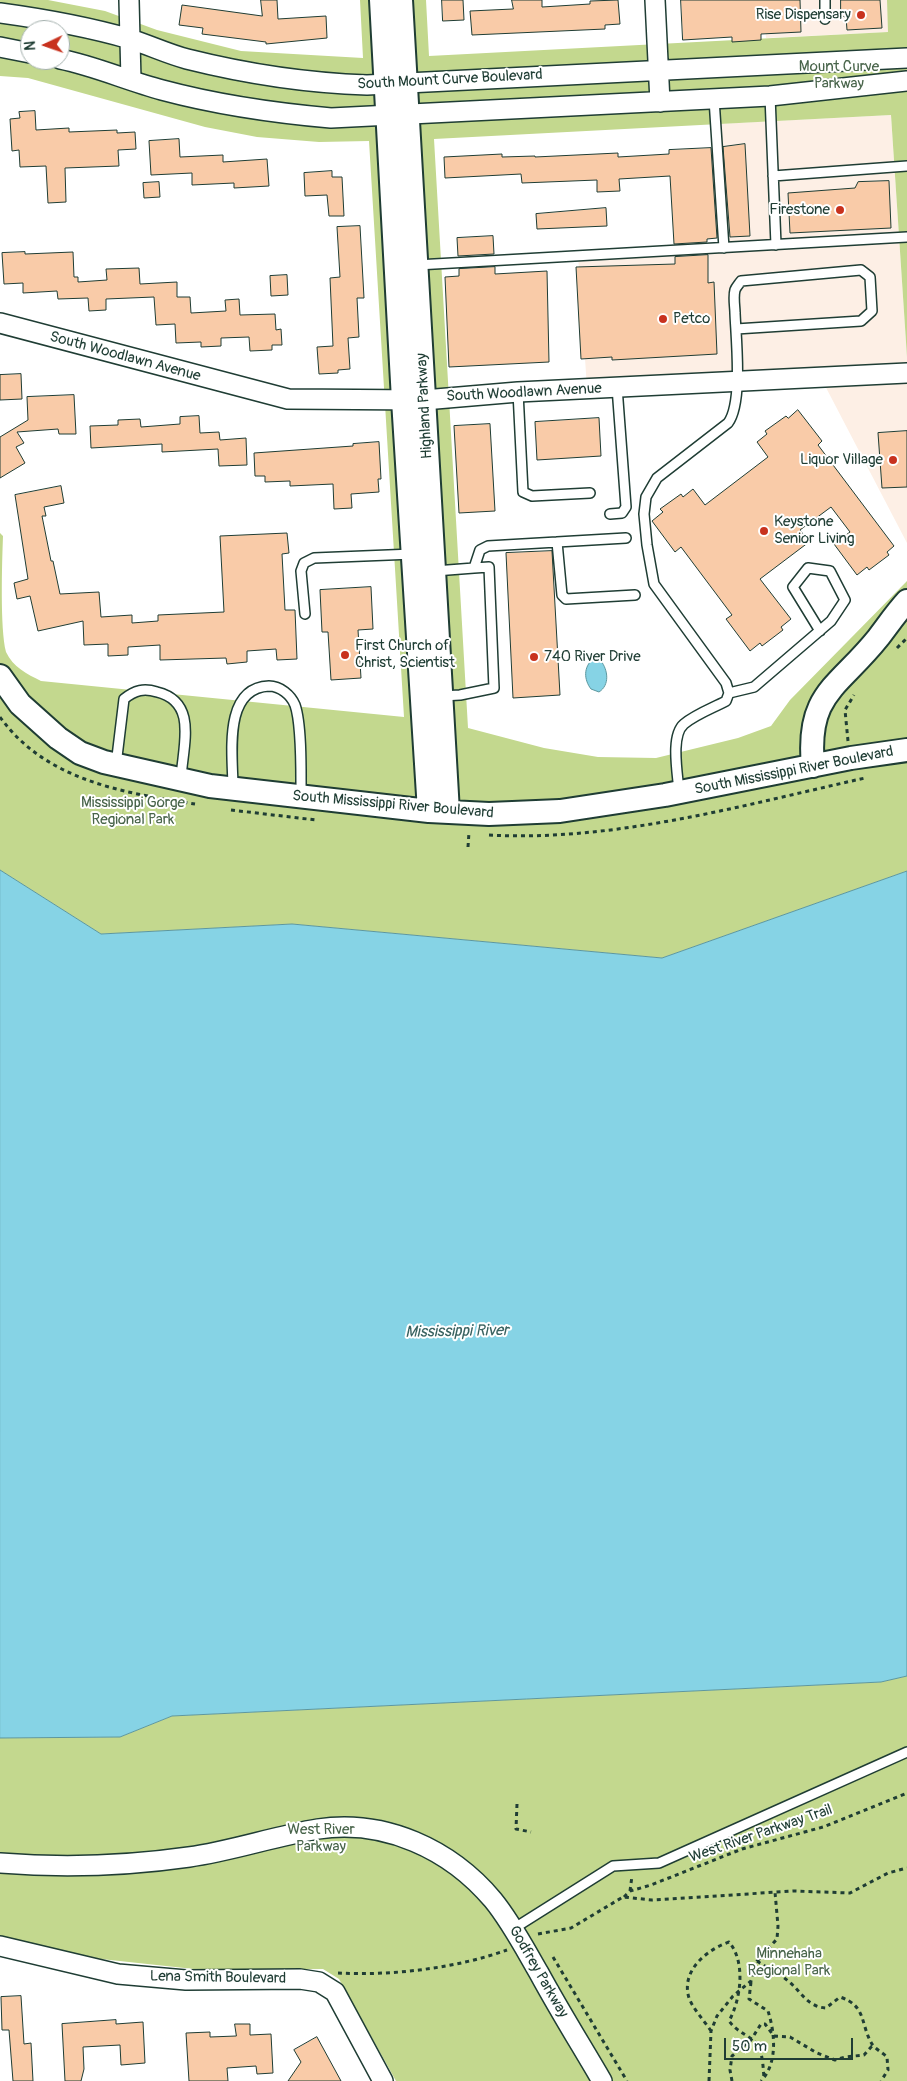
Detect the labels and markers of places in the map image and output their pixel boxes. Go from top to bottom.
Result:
place label: Rise Dispensary [756,6,851,24]
marker: Rise Dispensary [855,9,867,21]
place label: Firestone [769,201,830,219]
marker: Firestone [834,204,846,216]
place label: Petco [673,310,710,328]
marker: Petco [657,313,669,325]
place label: Liquor Village [800,451,883,469]
marker: Liquor Village [887,454,899,466]
place label: Keystone Senior Living [774,513,855,548]
marker: Keystone Senior Living [758,525,770,537]
place label: First Church of Christ, Scientist [355,637,455,672]
place label: 740 River Drive [544,648,641,666]
marker: First Church of Christ, Scientist [339,649,351,661]
marker: 740 River Drive [528,651,540,663]

